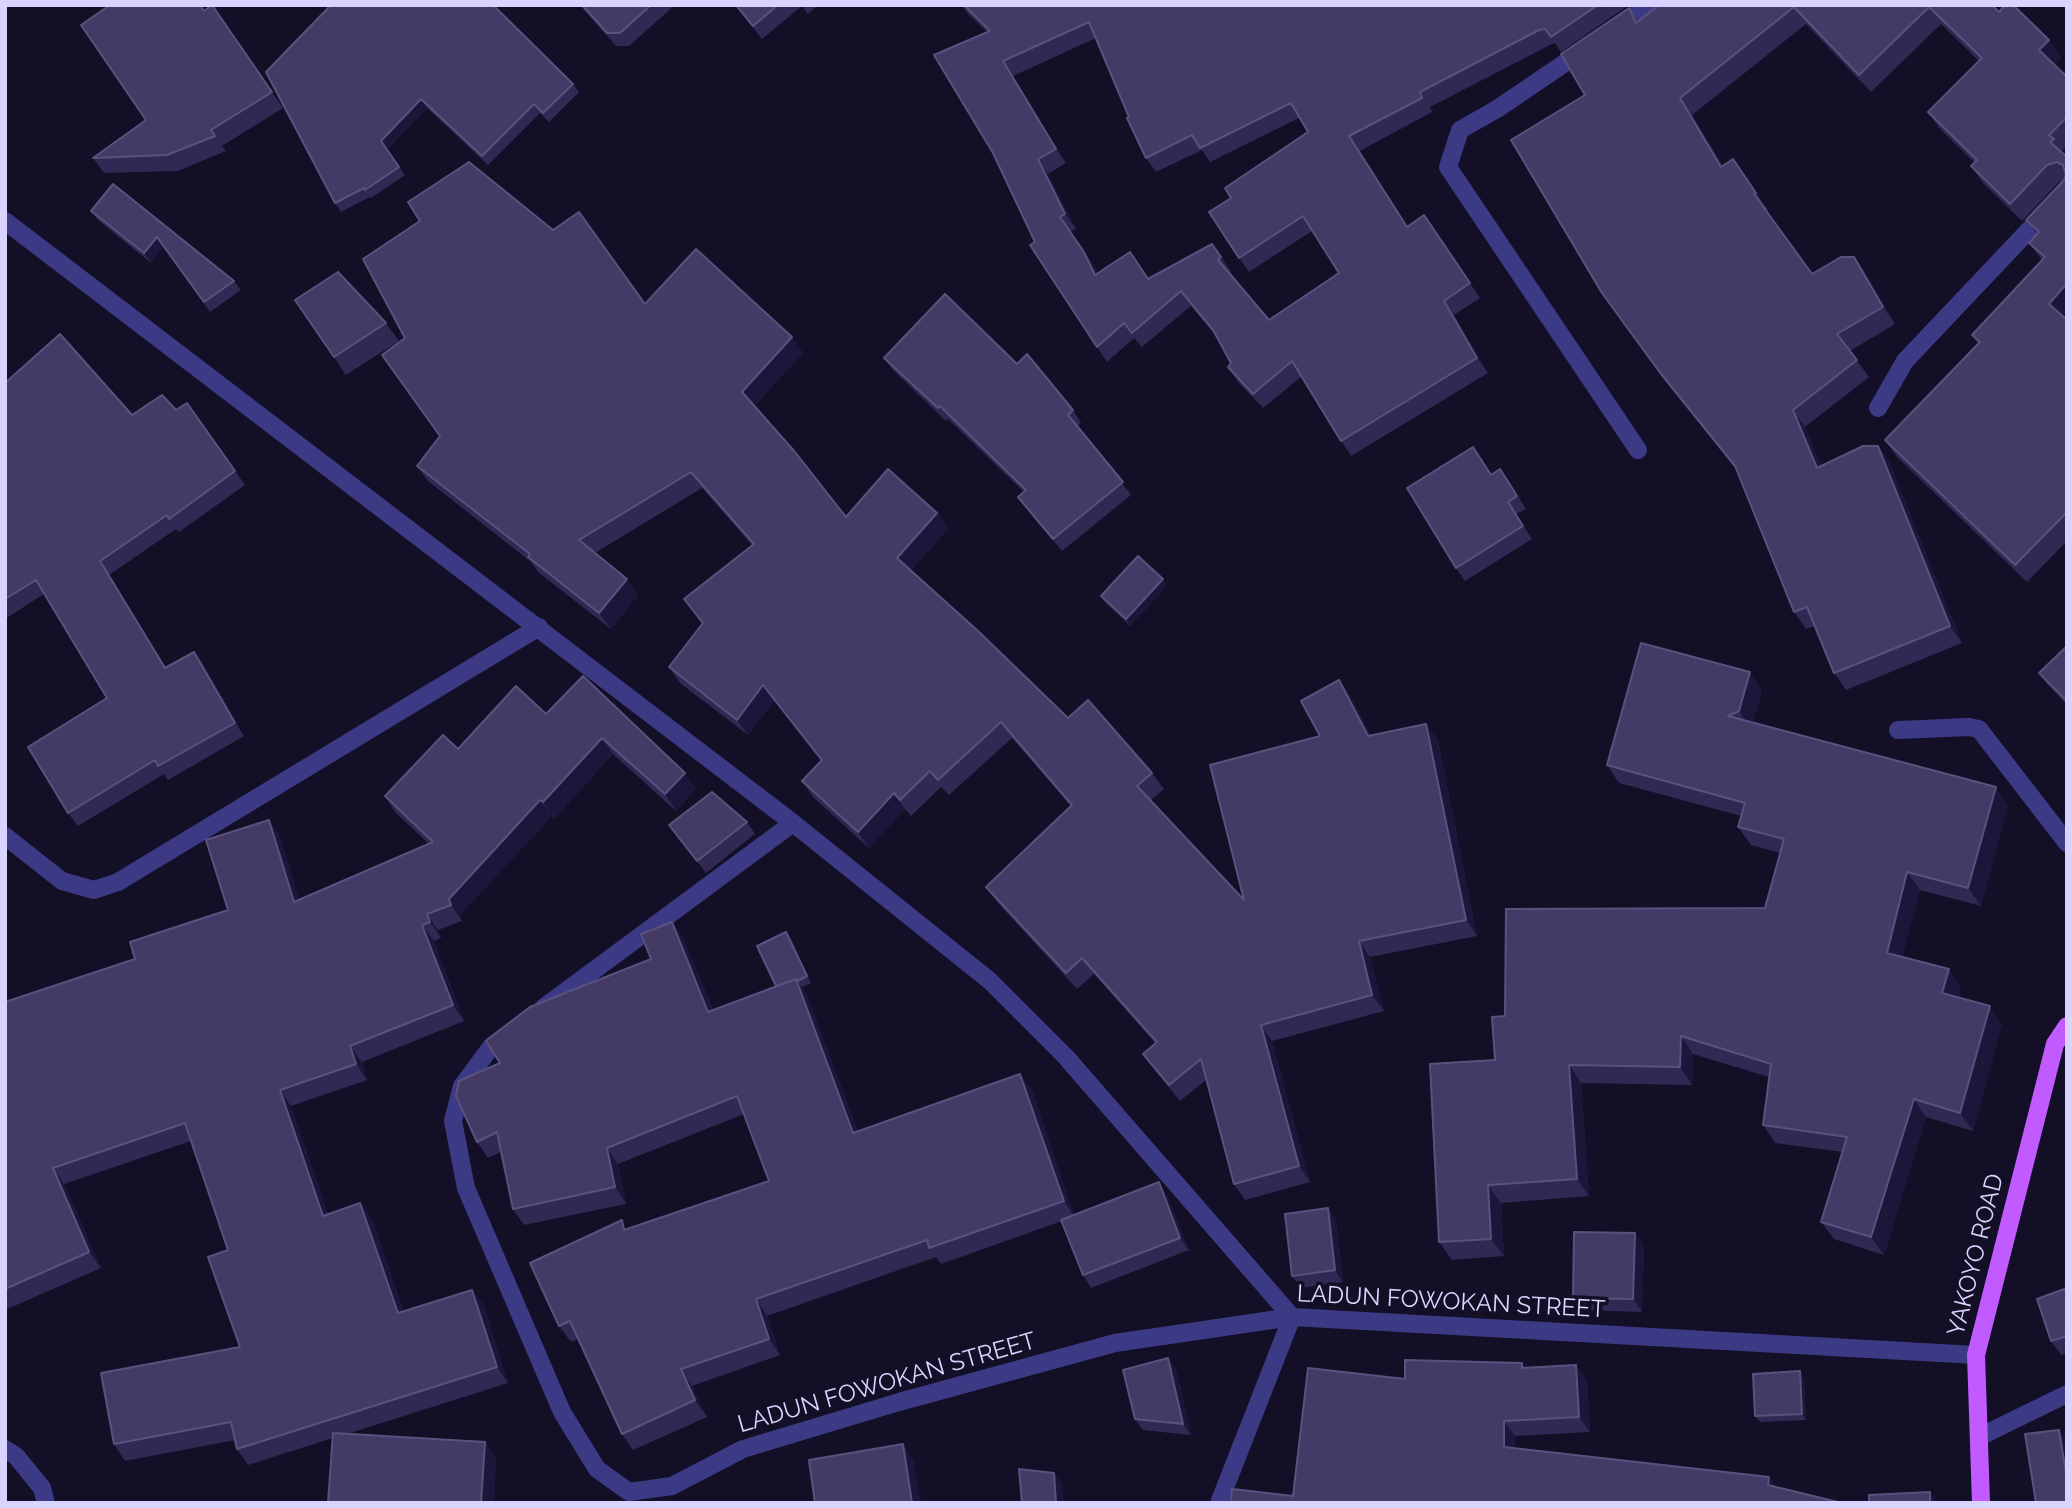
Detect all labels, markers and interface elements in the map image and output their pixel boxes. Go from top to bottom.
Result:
street label: YAKOYO ROAD [1942,1171,2010,1339]
street label: LADUN FOWOKAN STREET [1296,1280,1606,1324]
street label: LADUN FOWOKAN STREET [735,1327,1039,1439]

